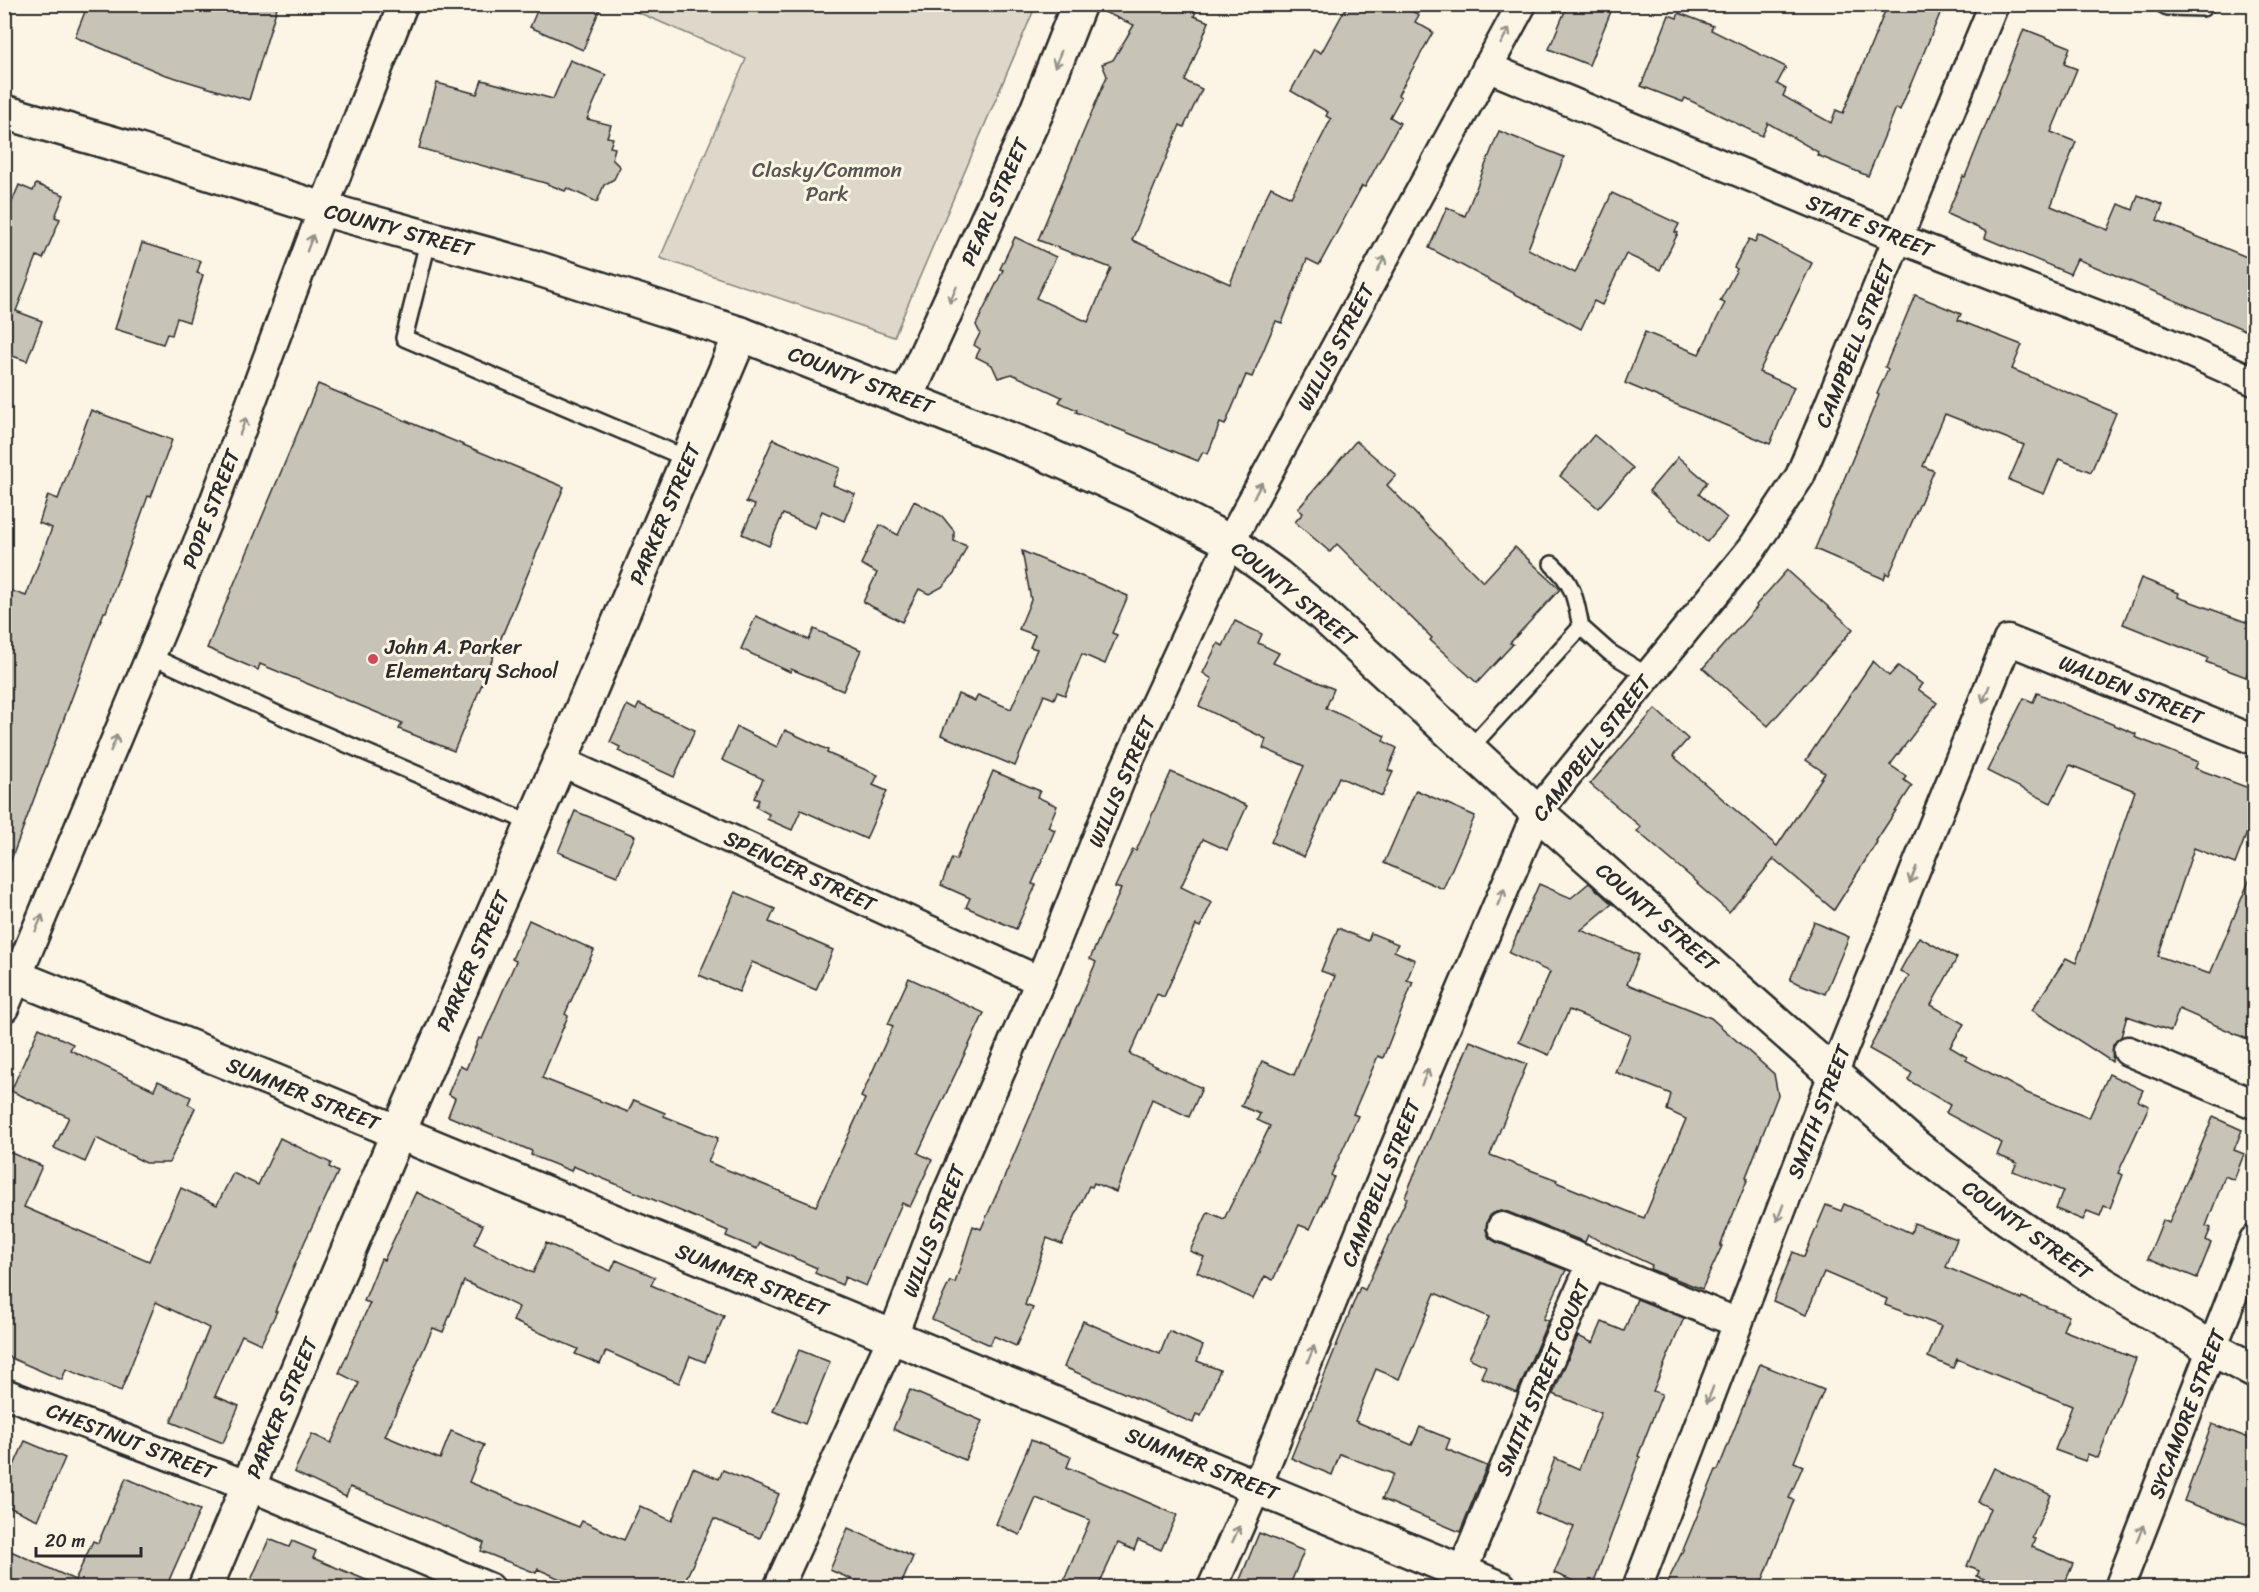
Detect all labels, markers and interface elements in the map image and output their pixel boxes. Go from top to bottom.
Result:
one-way arrow [1500,27,1511,45]
one-way arrow [1052,49,1063,68]
street label: PEARL STREET [950,131,1041,272]
park label: Clasky/Common Park [752,151,902,213]
street label: STATE STREET [1800,183,1941,269]
street label: COUNTY STREET [320,192,480,269]
one-way arrow [306,234,317,253]
street label: CAMPBELL STREET [1804,253,1907,434]
one-way arrow [1376,255,1387,273]
street label: WILLIS STREET [1286,275,1386,418]
one-way arrow [947,285,959,303]
street label: COUNTY STREET [783,335,941,426]
one-way arrow [238,417,249,436]
street label: PARKER STREET [618,436,713,591]
street label: POPE STREET [171,442,252,574]
one-way arrow [1253,482,1264,500]
street label: COUNTY STREET [1222,531,1367,658]
place label: John A. Parker Elementary School [384,628,559,690]
street label: WALDEN STREET [2053,644,2211,737]
marker: John A. Parker Elementary School [366,652,380,666]
street label: CAMPBELL STREET [1522,665,1663,830]
one-way arrow [1980,684,1991,703]
street label: WILLIS STREET [1077,709,1168,854]
one-way arrow [109,734,120,753]
street label: SPENCER STREET [718,819,884,924]
street label: COUNTY STREET [1587,852,1729,983]
one-way arrow [1907,865,1918,884]
street label: PARKER STREET [425,883,522,1038]
one-way arrow [1496,889,1507,907]
one-way arrow [34,914,45,932]
street label: SMITH STREET [1776,1038,1863,1185]
street label: SUMMER STREET [220,1046,387,1143]
one-way arrow [1420,1068,1431,1086]
street label: CAMPBELL STREET [1330,1092,1433,1273]
street label: WILLIS STREET [891,1157,977,1303]
street label: COUNTY STREET [1954,1169,2102,1292]
one-way arrow [1774,1203,1785,1221]
street label: SUMMER STREET [669,1232,836,1329]
street label: SMITH STREET COURT [1484,1272,1602,1482]
street label: SYCAMORE STREET [2137,1322,2237,1505]
street label: PARKER STREET [235,1330,330,1485]
one-way arrow [1306,1345,1317,1364]
one-way arrow [1704,1385,1715,1404]
street label: CHESTNUT STREET [41,1391,222,1491]
street label: SUMMER STREET [1119,1416,1286,1513]
scale bar [36,1520,141,1558]
one-way arrow [2136,1524,2147,1543]
text: 20 m [45,1525,85,1557]
one-way arrow [1230,1526,1242,1544]

